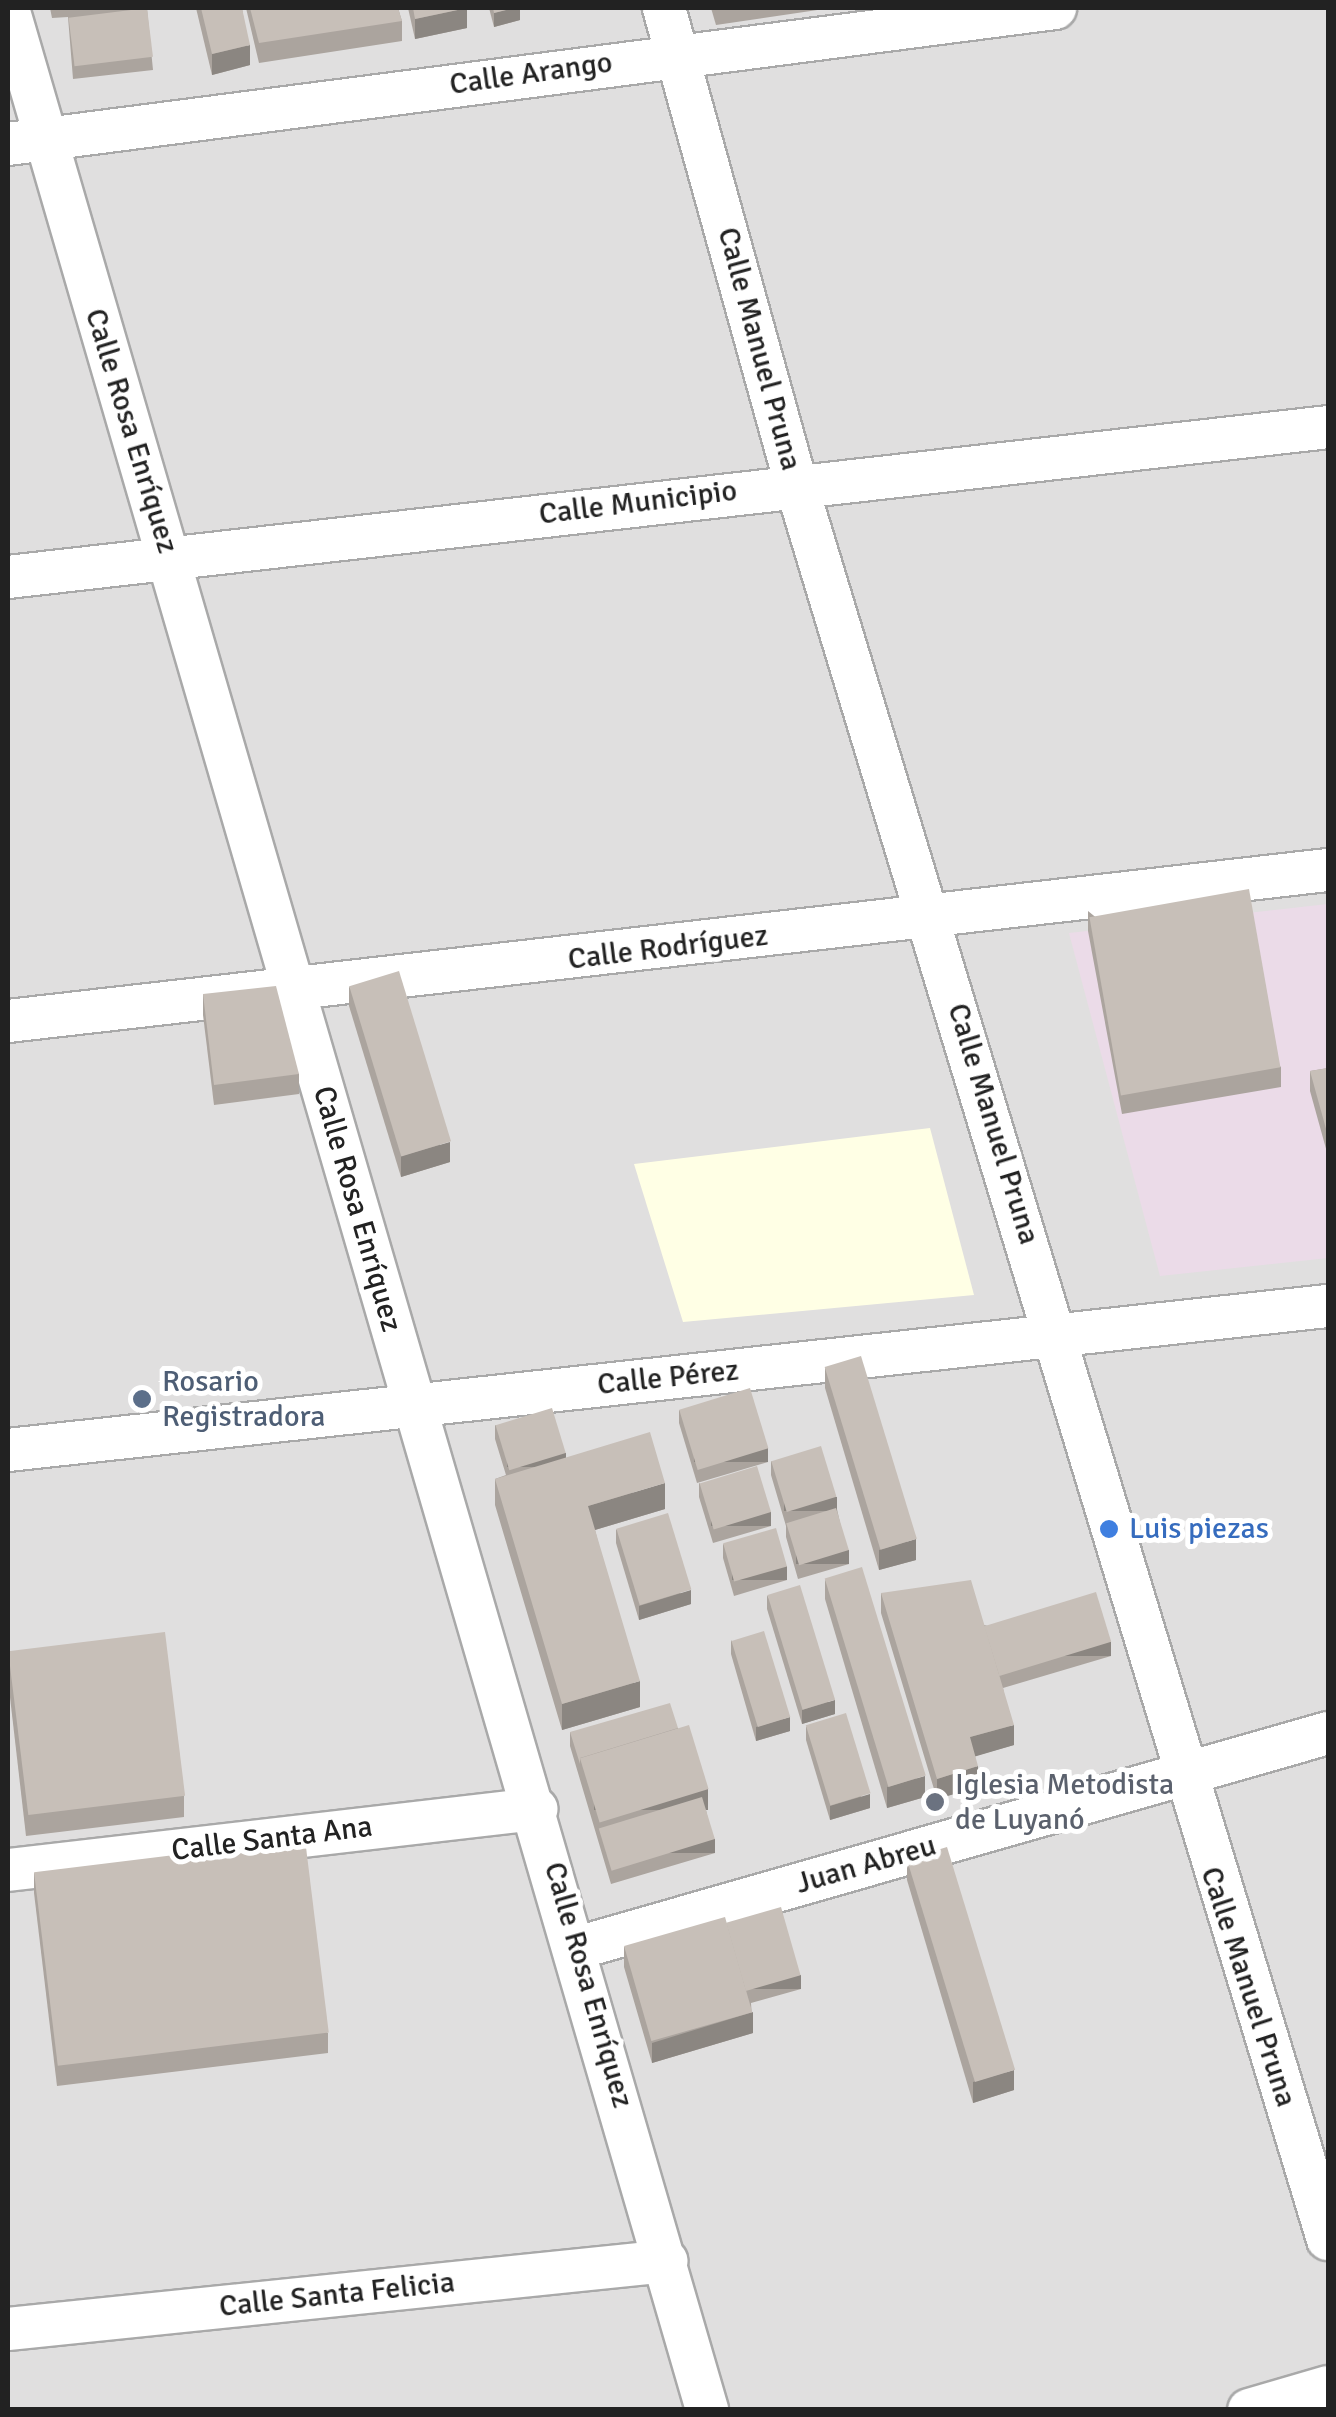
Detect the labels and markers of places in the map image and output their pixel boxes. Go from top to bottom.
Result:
place label: Rosario Registradora [162,1364,326,1434]
marker: Rosario Registradora [131,1388,153,1410]
place label: Luis piezas [1129,1511,1269,1547]
marker: Luis piezas [1098,1518,1120,1540]
place label: Iglesia Metodista de Luyanó [955,1767,1174,1838]
marker: Iglesia Metodista de Luyanó [924,1791,946,1813]

